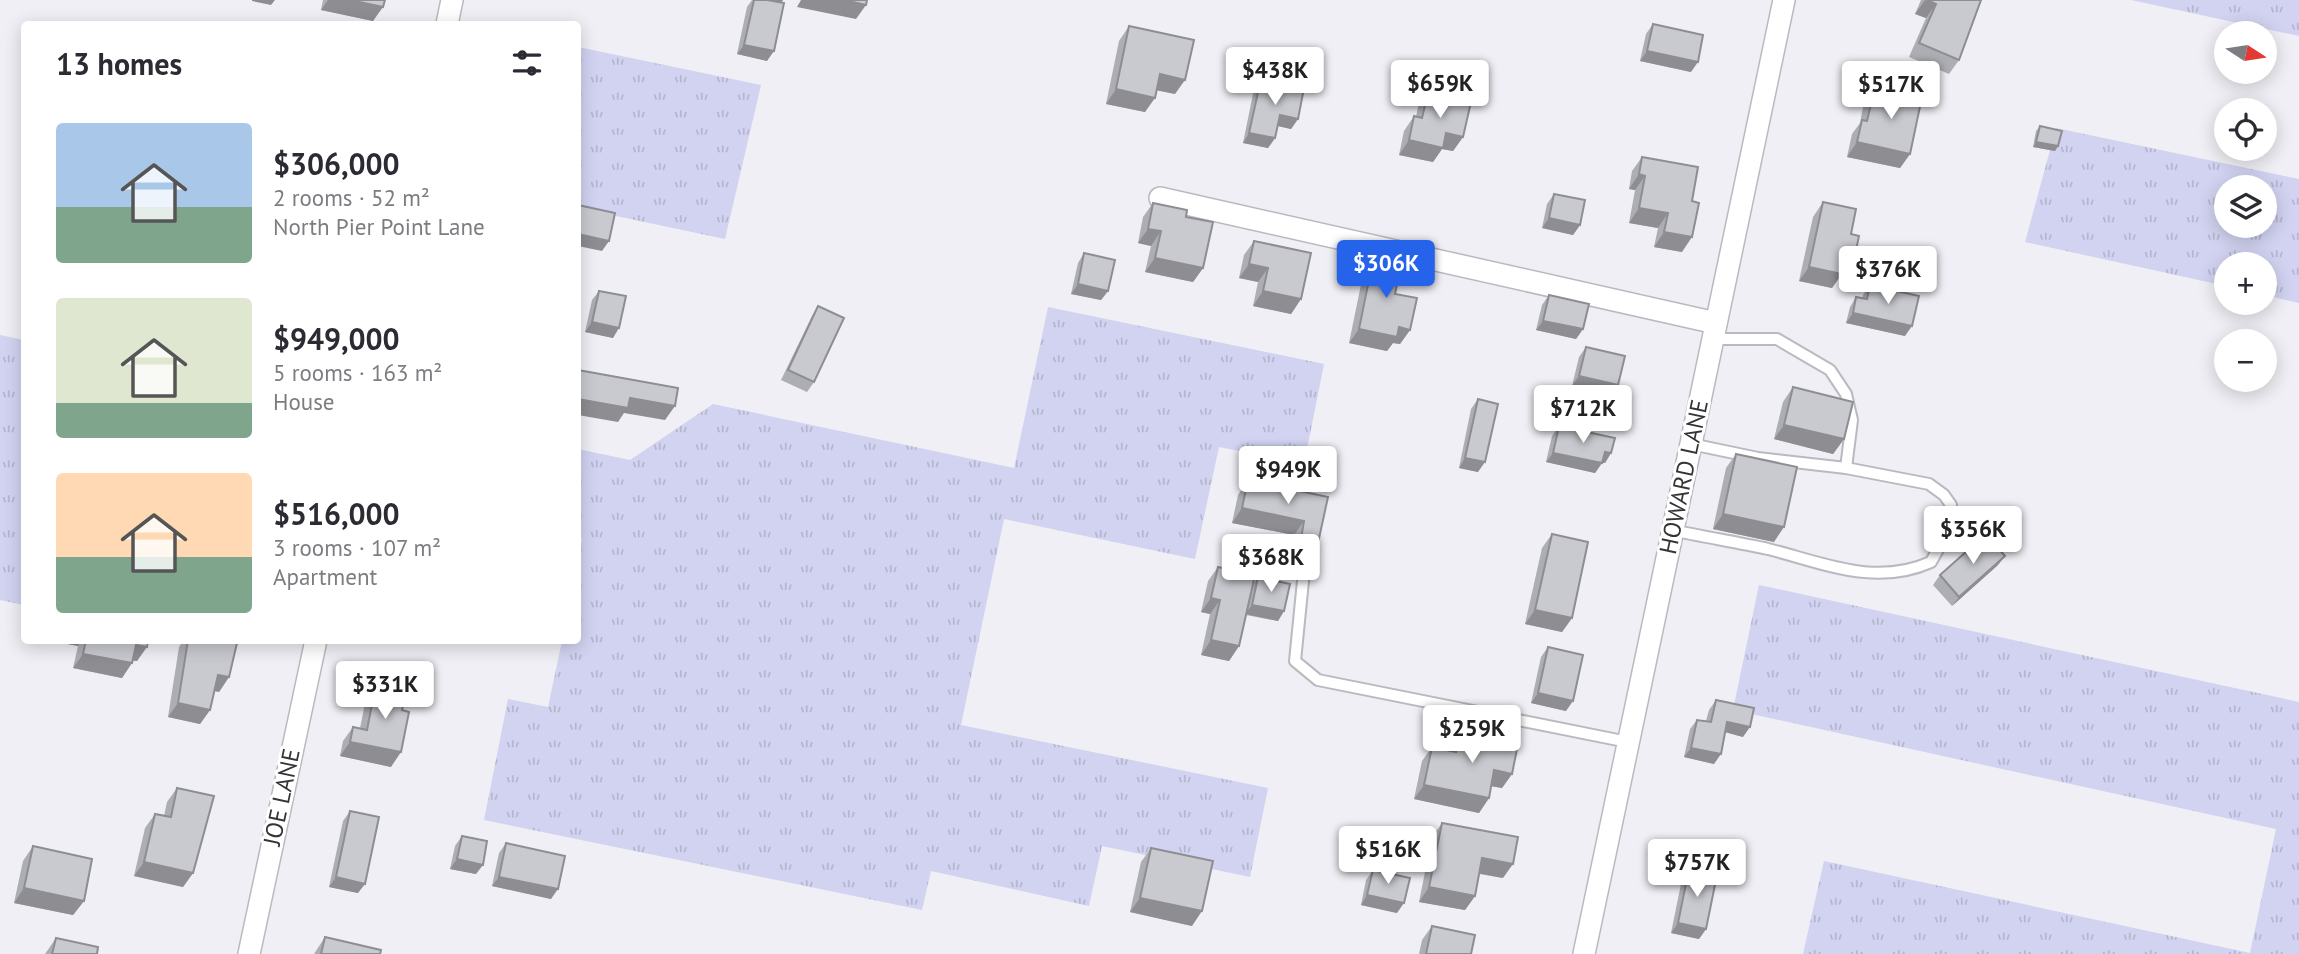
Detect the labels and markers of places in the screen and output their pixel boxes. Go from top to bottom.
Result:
pin: $438K [1226,48,1324,107]
pin: $659K [1391,60,1489,120]
pin: $517K [1842,61,1940,121]
pin: $306K [1337,240,1435,300]
pin: $376K [1839,246,1937,306]
pin: $712K [1534,386,1632,445]
pin: $949K [1239,447,1337,506]
pin: $356K [1924,506,2022,566]
pin: $368K [1222,534,1320,594]
pin: $331K [336,662,434,721]
pin: $259K [1423,706,1521,765]
pin: $516K [1339,826,1437,886]
pin: $757K [1648,839,1746,899]

